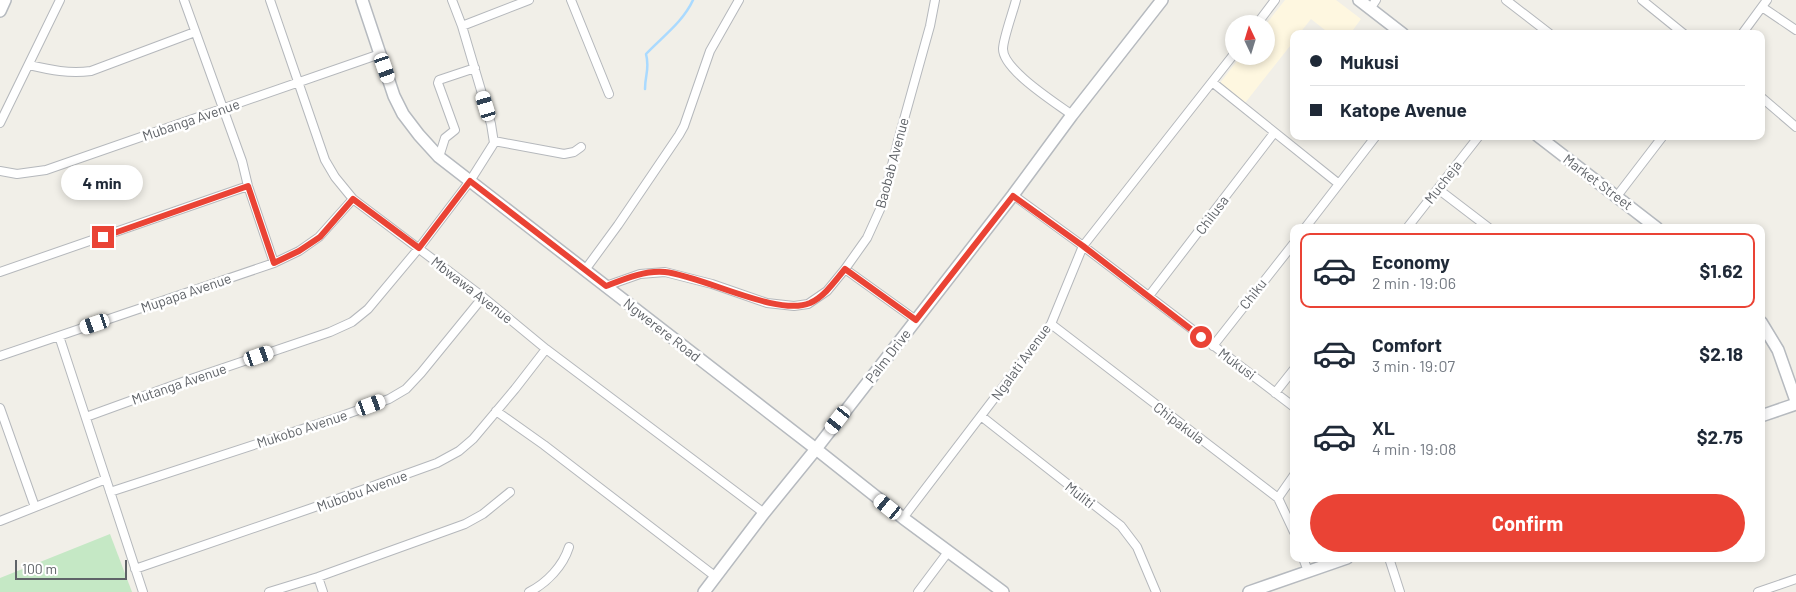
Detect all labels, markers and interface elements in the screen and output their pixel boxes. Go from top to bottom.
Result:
north arrow [1225,15,1275,65]
map controls [1225,15,1275,65]
text: Mukusi [1340,50,1399,73]
car [373,51,396,85]
car [474,89,497,123]
street label: Mubanga Avenue [140,95,242,144]
text: Katope Avenue [1340,98,1467,121]
street label: Baobab Avenue [871,116,912,210]
street label: Market Street [1560,150,1636,213]
street label: Mucheja [1420,157,1465,207]
callout: 4 min [62,164,144,200]
text: 4 min [82,173,122,192]
street label: Chilusa [1192,192,1232,237]
route end [92,226,114,248]
icon: car [1312,248,1357,293]
text: Economy [1372,250,1450,273]
street label: Mbwawa Avenue [428,252,517,327]
text: $1.62 [1699,259,1743,282]
street label: Mupapa Avenue [138,269,233,316]
text: 2 min · 19:06 [1372,273,1456,292]
street label: Chiku [1235,275,1270,312]
street label: Ngwerere Road [620,294,704,365]
car [78,312,111,336]
street label: Ngalati Avenue [987,320,1054,403]
street label: Palm Drive [861,325,914,386]
route start [1190,326,1212,348]
icon: car [1312,331,1357,376]
text: Comfort [1372,333,1442,356]
text: $2.18 [1699,342,1743,365]
car [242,344,275,368]
street label: Mukusi [1215,344,1259,383]
text: 3 min · 19:07 [1372,356,1455,375]
street label: Mutanga Avenue [129,359,229,408]
car [354,393,387,417]
street label: Chipakula [1150,398,1208,447]
car [822,404,853,436]
street label: Mukobo Avenue [254,406,349,451]
icon: car [1312,414,1357,459]
text: XL [1372,416,1395,439]
text: $2.75 [1697,425,1743,448]
text: 4 min · 19:08 [1372,439,1456,458]
street label: Mubobu Avenue [314,466,409,515]
street label: Muliti [1062,478,1099,511]
car [871,492,904,522]
button: Confirm [1310,494,1745,552]
scale bar [15,557,128,580]
text: 100 m [22,560,57,577]

